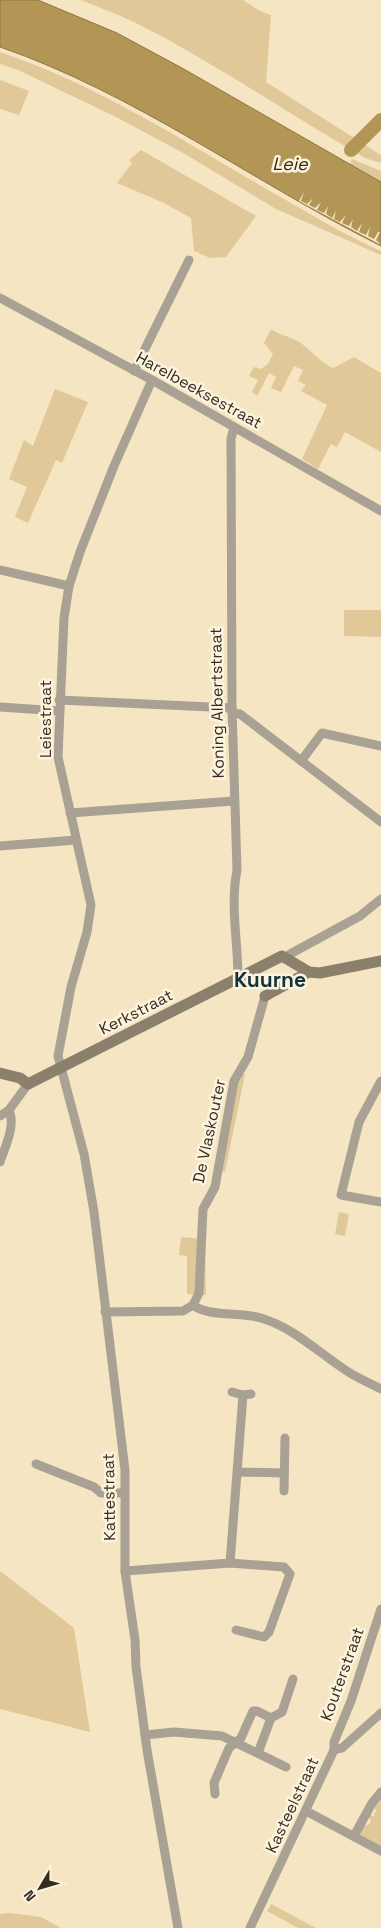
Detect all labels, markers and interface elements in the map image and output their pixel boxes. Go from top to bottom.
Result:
water label: Leie [272,152,309,175]
street label: Harelbeeksestraat [132,347,266,433]
street label: Koning Albertstraat [205,627,229,779]
street label: Leiestraat [35,680,56,758]
district label: Kuurne [234,966,306,993]
street label: Kerkstraat [96,984,176,1040]
street label: De Vlaskouter [188,1077,230,1185]
street label: Kattestraat [98,1453,120,1541]
street label: Kouterstraat [315,1624,369,1724]
street label: Kasteelstraat [261,1754,323,1856]
north arrow [15,1863,65,1913]
text: N [20,1887,40,1905]

